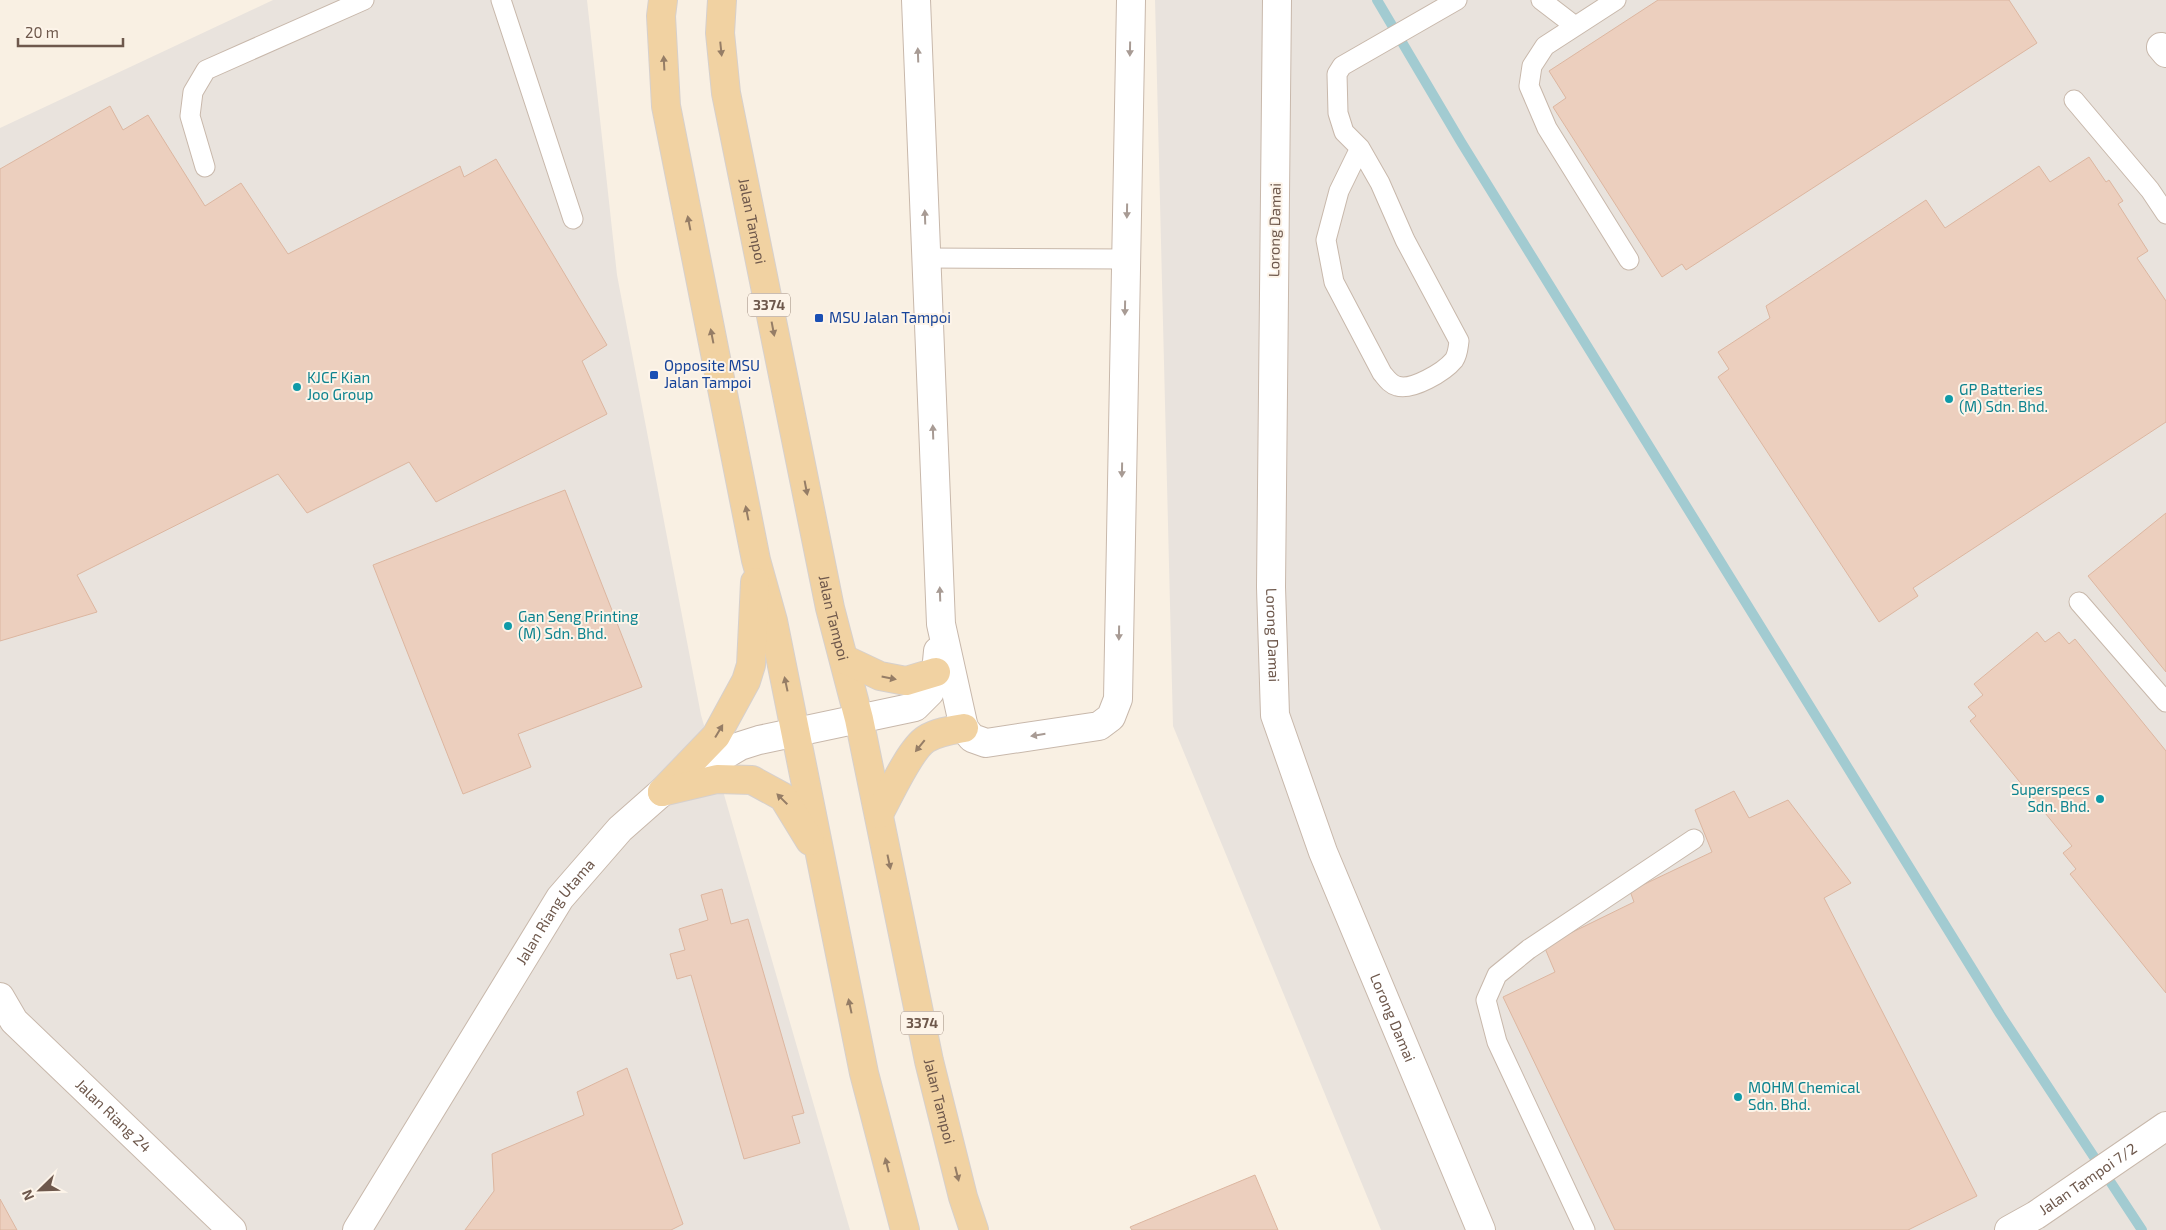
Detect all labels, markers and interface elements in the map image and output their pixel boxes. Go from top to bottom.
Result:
scale bar [18,15,122,47]
text: 20 m [25,23,59,41]
one-way arrow [717,41,725,57]
one-way arrow [1126,41,1134,57]
one-way arrow [914,46,922,62]
one-way arrow [659,54,667,70]
street label: Jalan Tampoi [735,176,770,266]
street label: Lorong Damai [1264,183,1284,277]
one-way arrow [1123,203,1131,219]
one-way arrow [920,209,928,225]
one-way arrow [685,214,693,230]
road number: 3374 [748,294,790,316]
one-way arrow [1121,300,1129,316]
place label: MSU Jalan Tampoi [829,308,951,326]
marker: MSU Jalan Tampoi [813,312,825,324]
one-way arrow [770,321,778,337]
one-way arrow [707,328,715,344]
place label: Opposite MSU Jalan Tampoi [664,356,760,391]
place label: KJCF Kian Joo Group [307,368,374,403]
marker: Opposite MSU Jalan Tampoi [648,369,660,381]
place label: GP Batteries (M) Sdn. Bhd. [1959,380,2048,415]
marker: KJCF Kian Joo Group [291,381,303,393]
marker: GP Batteries (M) Sdn. Bhd. [1943,393,1955,405]
one-way arrow [929,423,937,439]
one-way arrow [1118,463,1126,479]
one-way arrow [802,480,810,496]
one-way arrow [742,504,750,520]
street label: Jalan Tampoi [816,573,853,662]
one-way arrow [936,586,944,602]
street label: Lorong Damai [1263,587,1284,682]
place label: Gan Seng Printing (M) Sdn. Bhd. [518,607,639,642]
marker: Gan Seng Printing (M) Sdn. Bhd. [502,620,514,632]
one-way arrow [1115,625,1123,641]
one-way arrow [881,674,897,682]
one-way arrow [782,676,790,692]
one-way arrow [714,725,723,738]
one-way arrow [1030,731,1046,739]
one-way arrow [914,739,925,752]
place label: Superspecs Sdn. Bhd. [2011,780,2090,815]
one-way arrow [777,793,788,805]
marker: Superspecs Sdn. Bhd. [2094,793,2106,805]
one-way arrow [885,854,893,870]
street label: Jalan Riang Utama [511,855,598,968]
street label: Lorong Damai [1367,970,1420,1064]
one-way arrow [846,998,854,1014]
road number: 3374 [901,1011,943,1034]
street label: Jalan Tampoi [921,1056,959,1146]
street label: Jalan Riang 24 [72,1075,155,1155]
place label: MOHM Chemical Sdn. Bhd. [1748,1078,1860,1113]
marker: MOHM Chemical Sdn. Bhd. [1732,1091,1744,1103]
street label: Jalan Tampoi 7/2 [2035,1139,2140,1218]
one-way arrow [883,1157,891,1172]
north arrow [15,1165,65,1215]
one-way arrow [954,1167,962,1182]
text: N [18,1187,37,1203]

